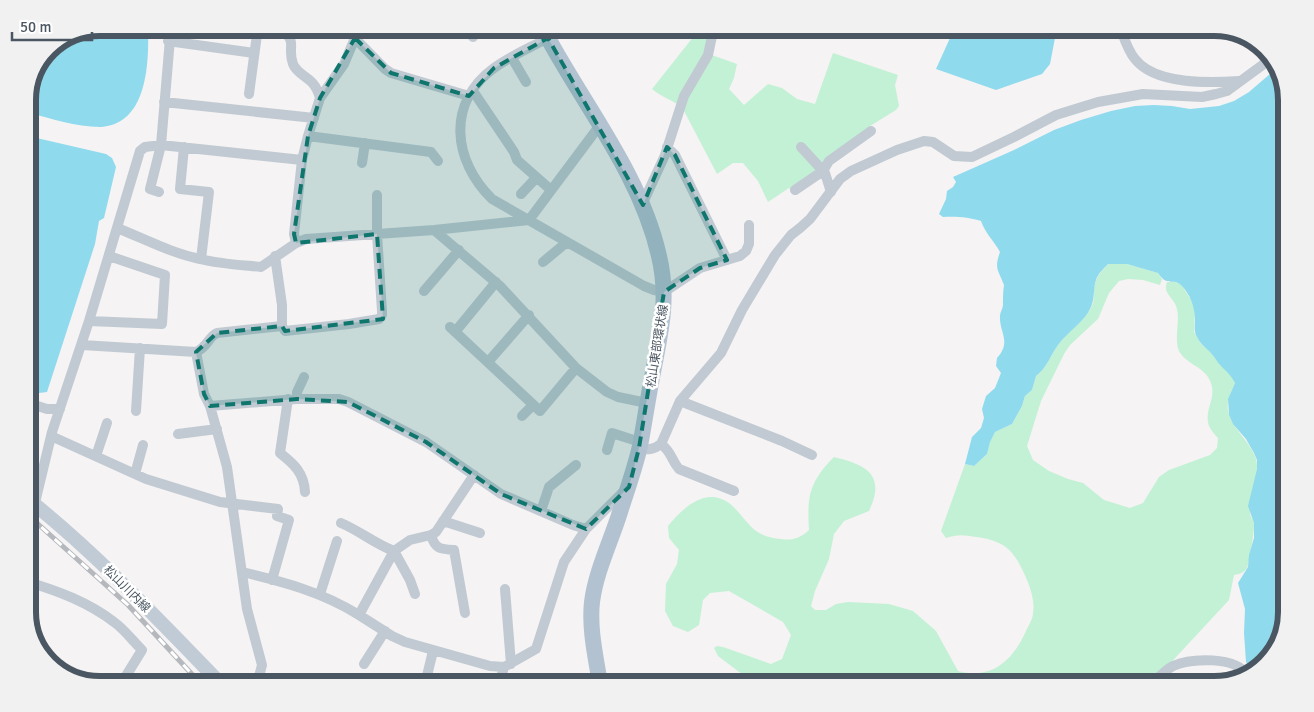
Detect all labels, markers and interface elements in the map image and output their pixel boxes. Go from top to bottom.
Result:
scale bar [12,10,92,42]
text: 50 m [20,18,51,36]
street label: 松山東部環状線 [644,303,671,389]
street label: 松山川内線 [100,563,153,616]

